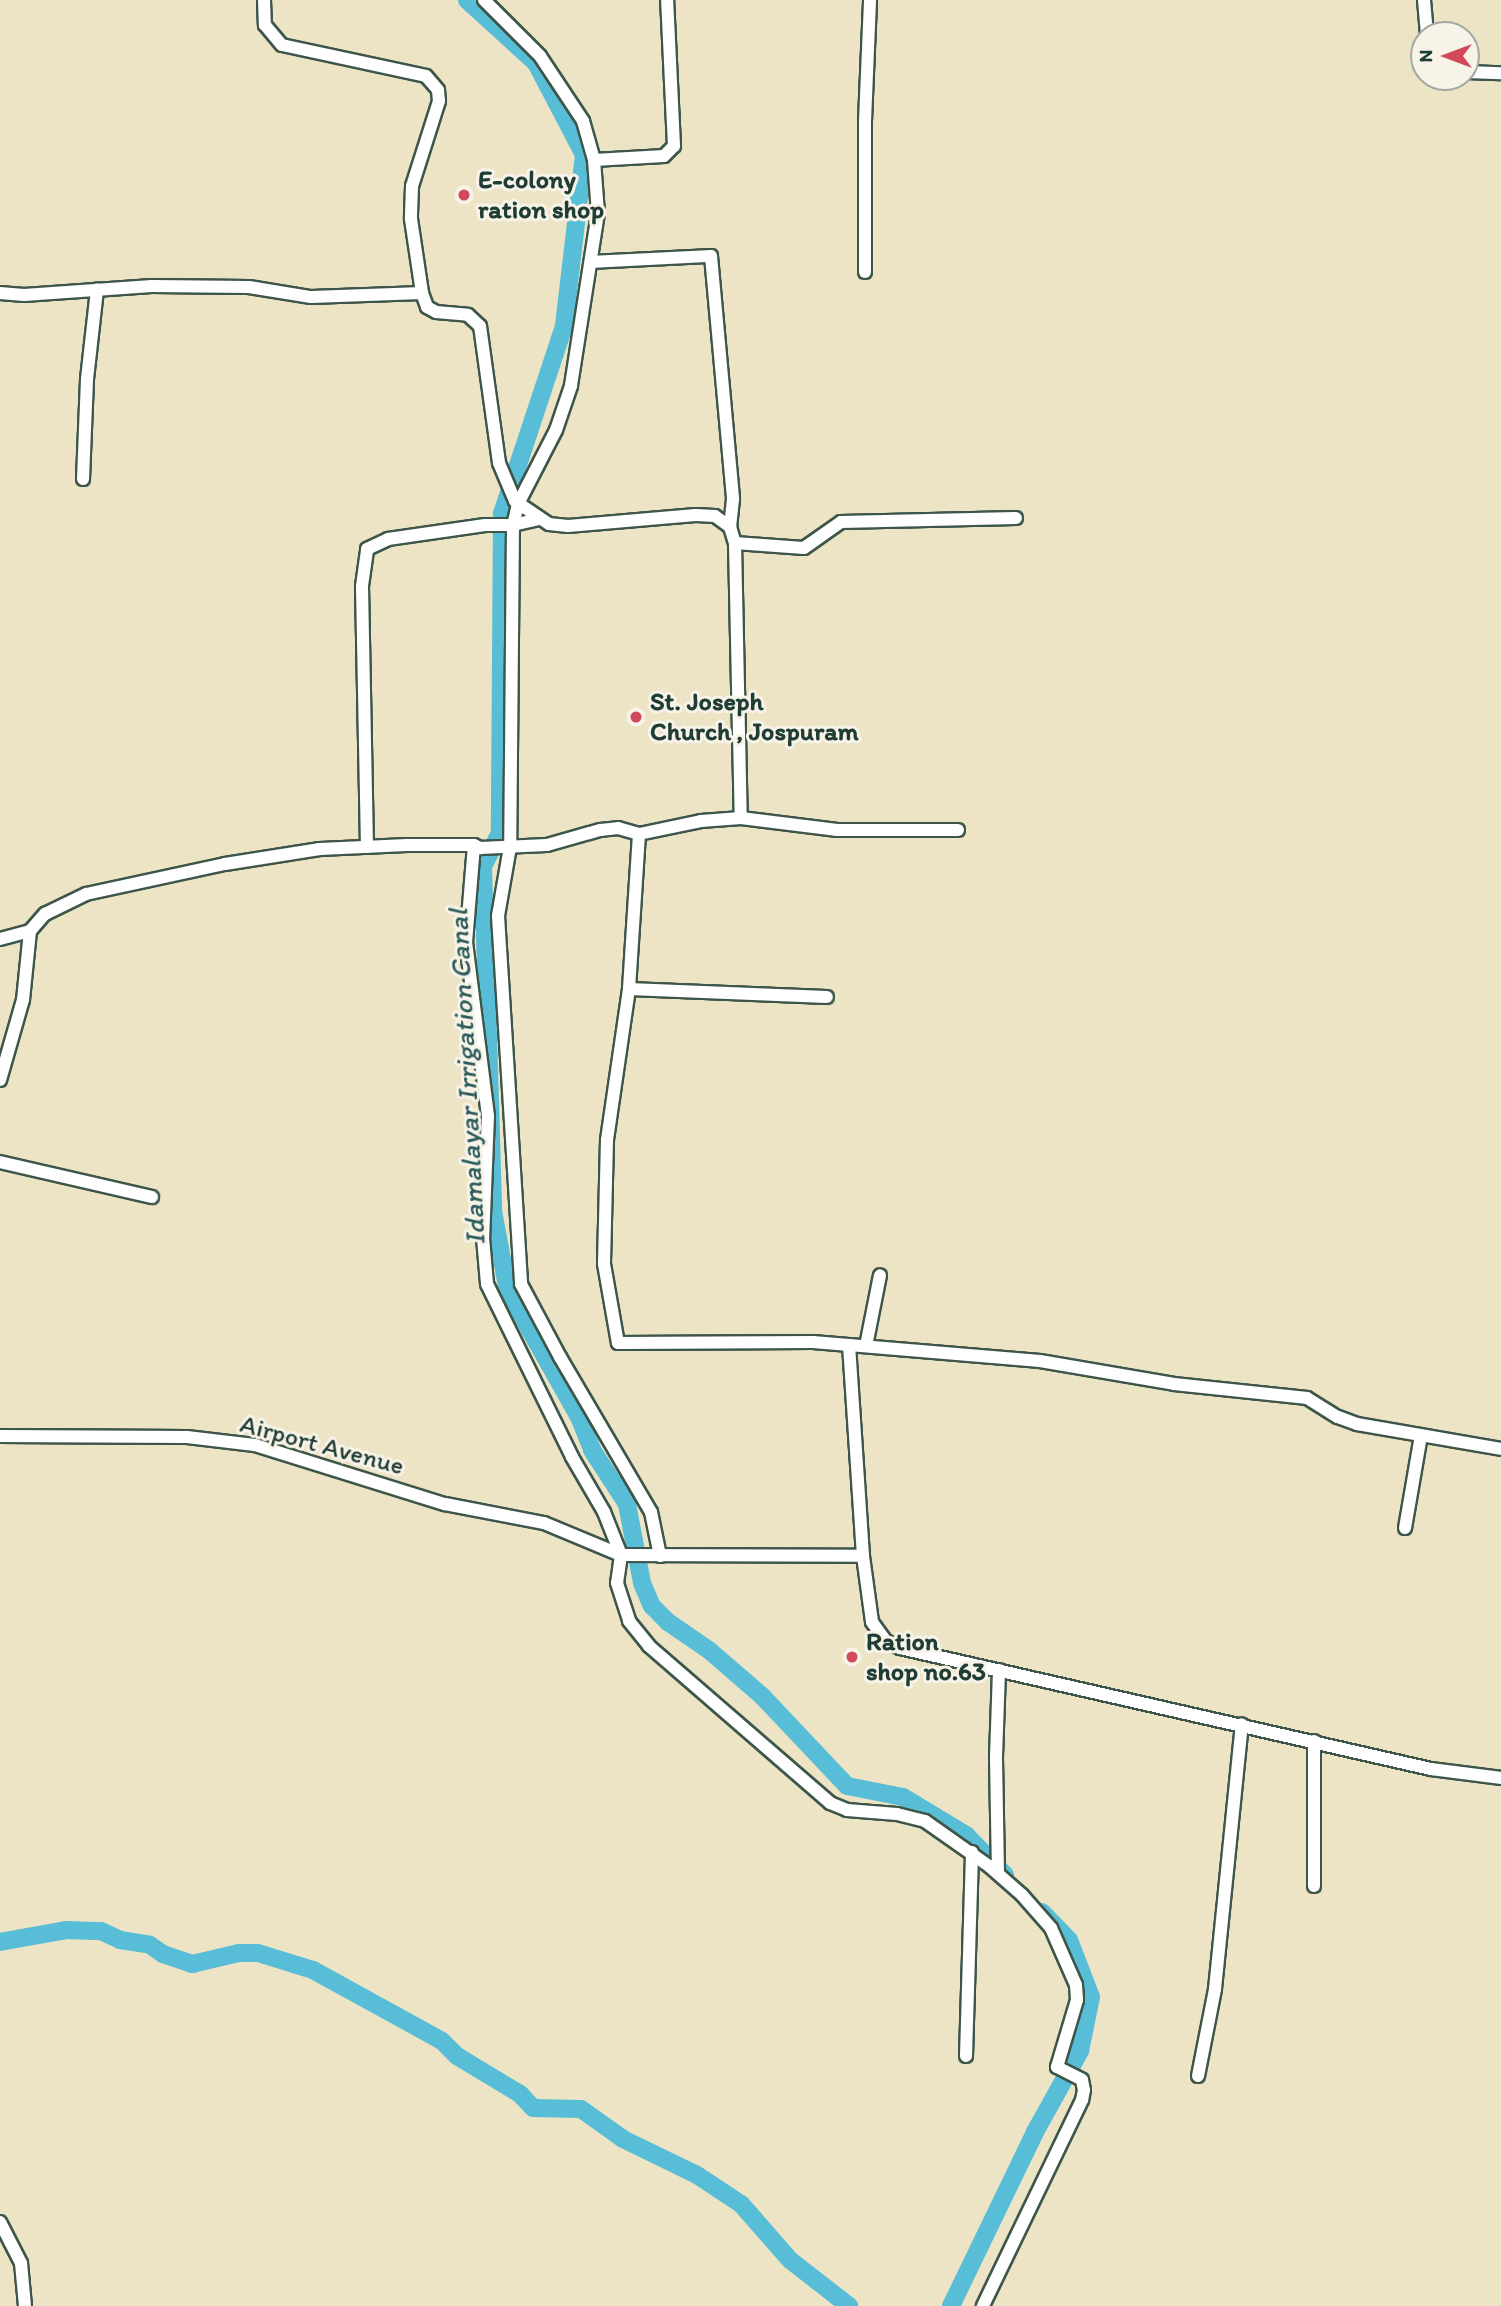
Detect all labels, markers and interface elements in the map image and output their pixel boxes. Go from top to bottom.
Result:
north arrow [1410,21,1480,91]
text: N [1414,50,1437,62]
place label: E-colony ration shop [478,164,604,226]
marker: E-colony ration shop [456,187,472,203]
place label: St. Joseph Church , Jospuram [650,686,859,748]
marker: St. Joseph Church , Jospuram [628,709,644,725]
water label: Idamalayar Irrigation Canal [440,909,492,1245]
street label: Airport Avenue [237,1408,407,1482]
place label: Ration shop no.63 [866,1626,986,1688]
marker: Ration shop no.63 [844,1649,860,1665]

